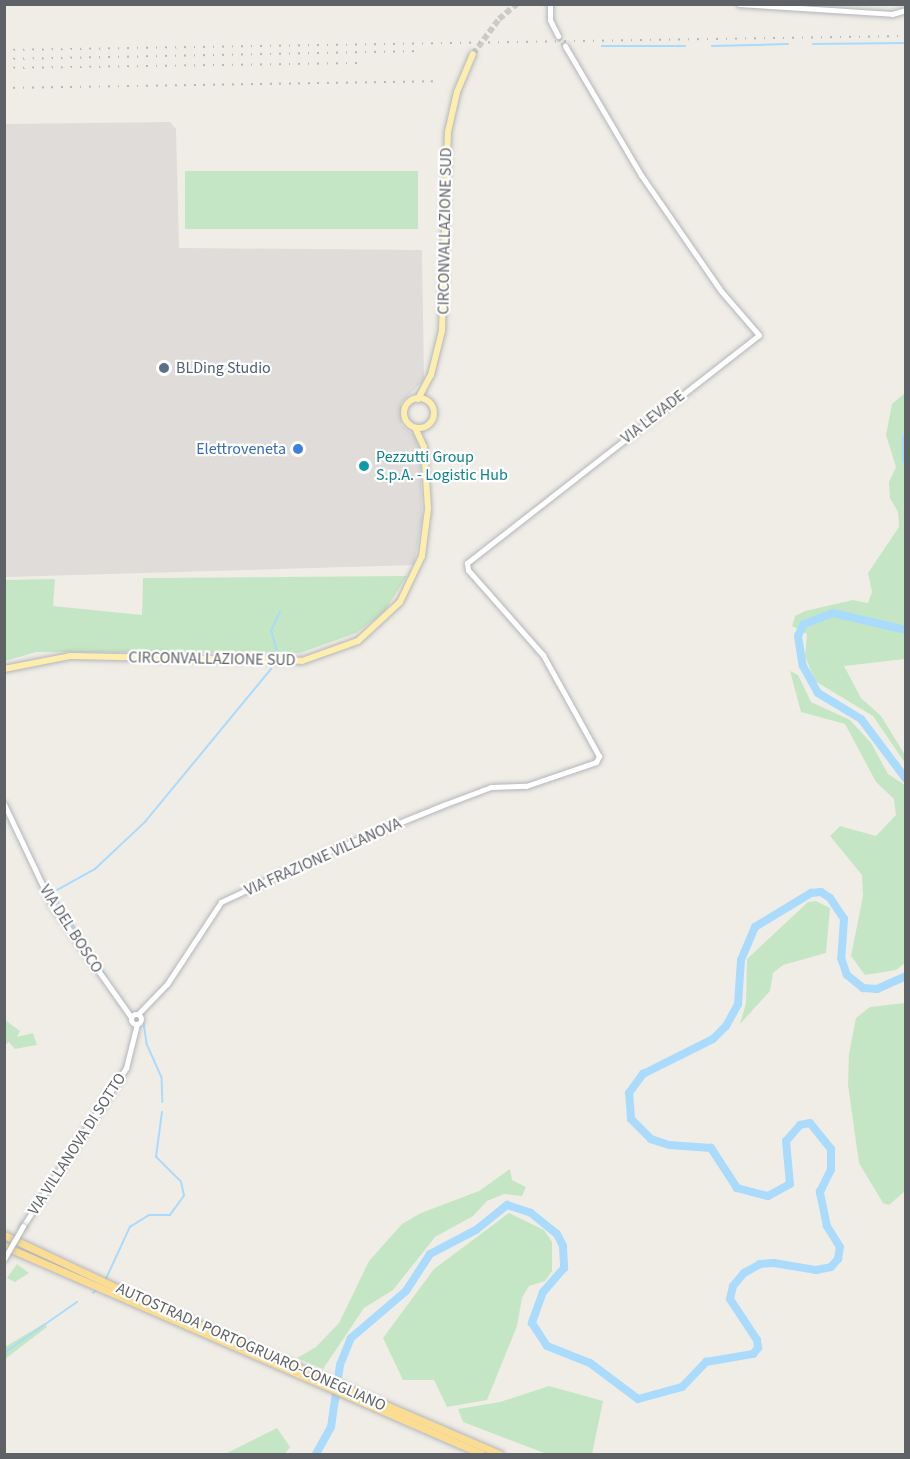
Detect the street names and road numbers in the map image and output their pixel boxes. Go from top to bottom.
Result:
street label: CIRCONVALLAZIONE SUD [434,147,456,315]
street label: VIA LEVADE [617,386,689,448]
street label: CIRCONVALLAZIONE SUD [128,648,296,670]
street label: VIA FRAZIONE VILLANOVA [242,814,404,900]
street label: VIA DEL BOSCO [35,881,107,977]
street label: VIA VILLANOVA DI SOTTO [24,1069,130,1219]
street label: AUTOSTRADA PORTOGRUARO-CONEGLIANO [113,1279,389,1415]

